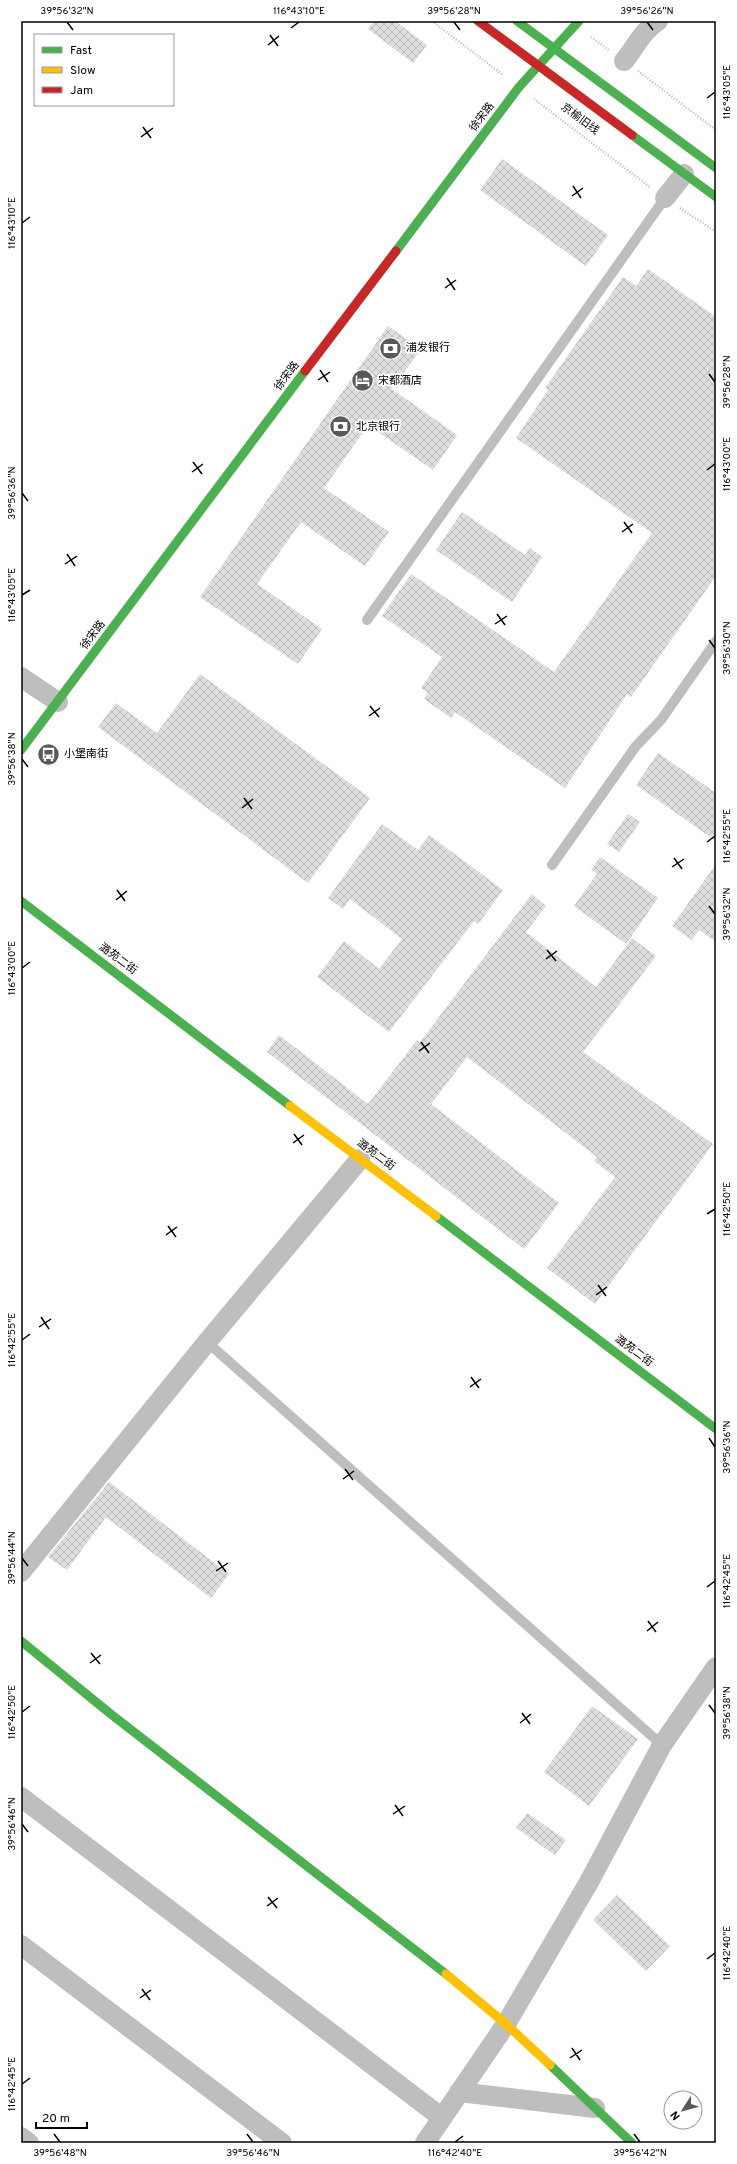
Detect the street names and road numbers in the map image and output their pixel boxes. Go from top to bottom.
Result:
street label: 徐宋路 [466,100,498,134]
street label: 京榆旧线 [558,100,602,138]
street label: 徐宋路 [271,359,303,393]
street label: 徐宋路 [77,618,109,652]
street label: 潞苑二街 [96,940,140,978]
street label: 潞苑二街 [354,1136,398,1174]
street label: 潞苑二街 [612,1332,656,1370]

